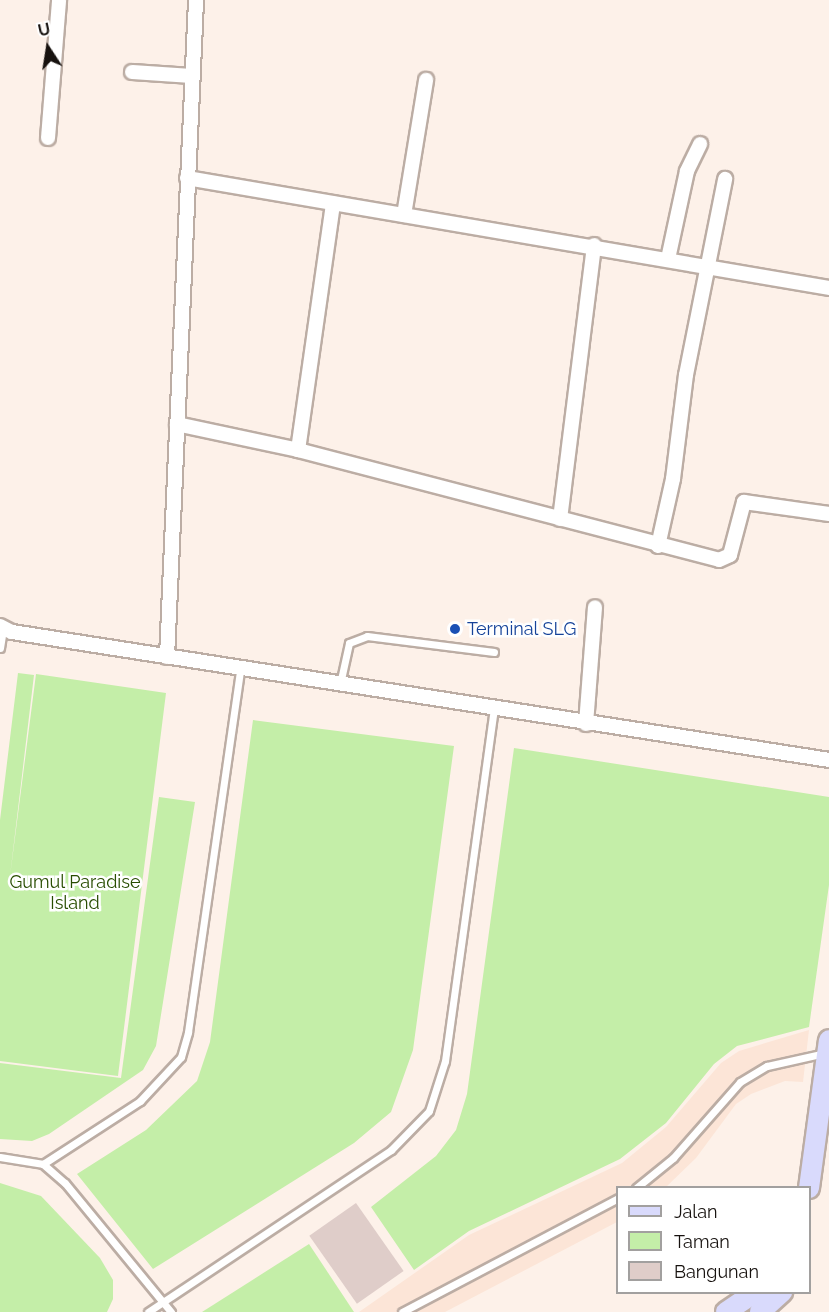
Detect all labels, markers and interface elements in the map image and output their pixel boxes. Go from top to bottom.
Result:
north arrow [18,18,78,78]
text: U [36,19,52,40]
place label: Terminal SLG [467,618,577,640]
marker: Terminal SLG [448,622,462,636]
park label: Gumul Paradise Island [9,872,141,914]
legend [616,1186,811,1294]
text: Jalan [674,1201,718,1222]
text: Taman [674,1231,730,1252]
text: Bangunan [674,1261,759,1282]

